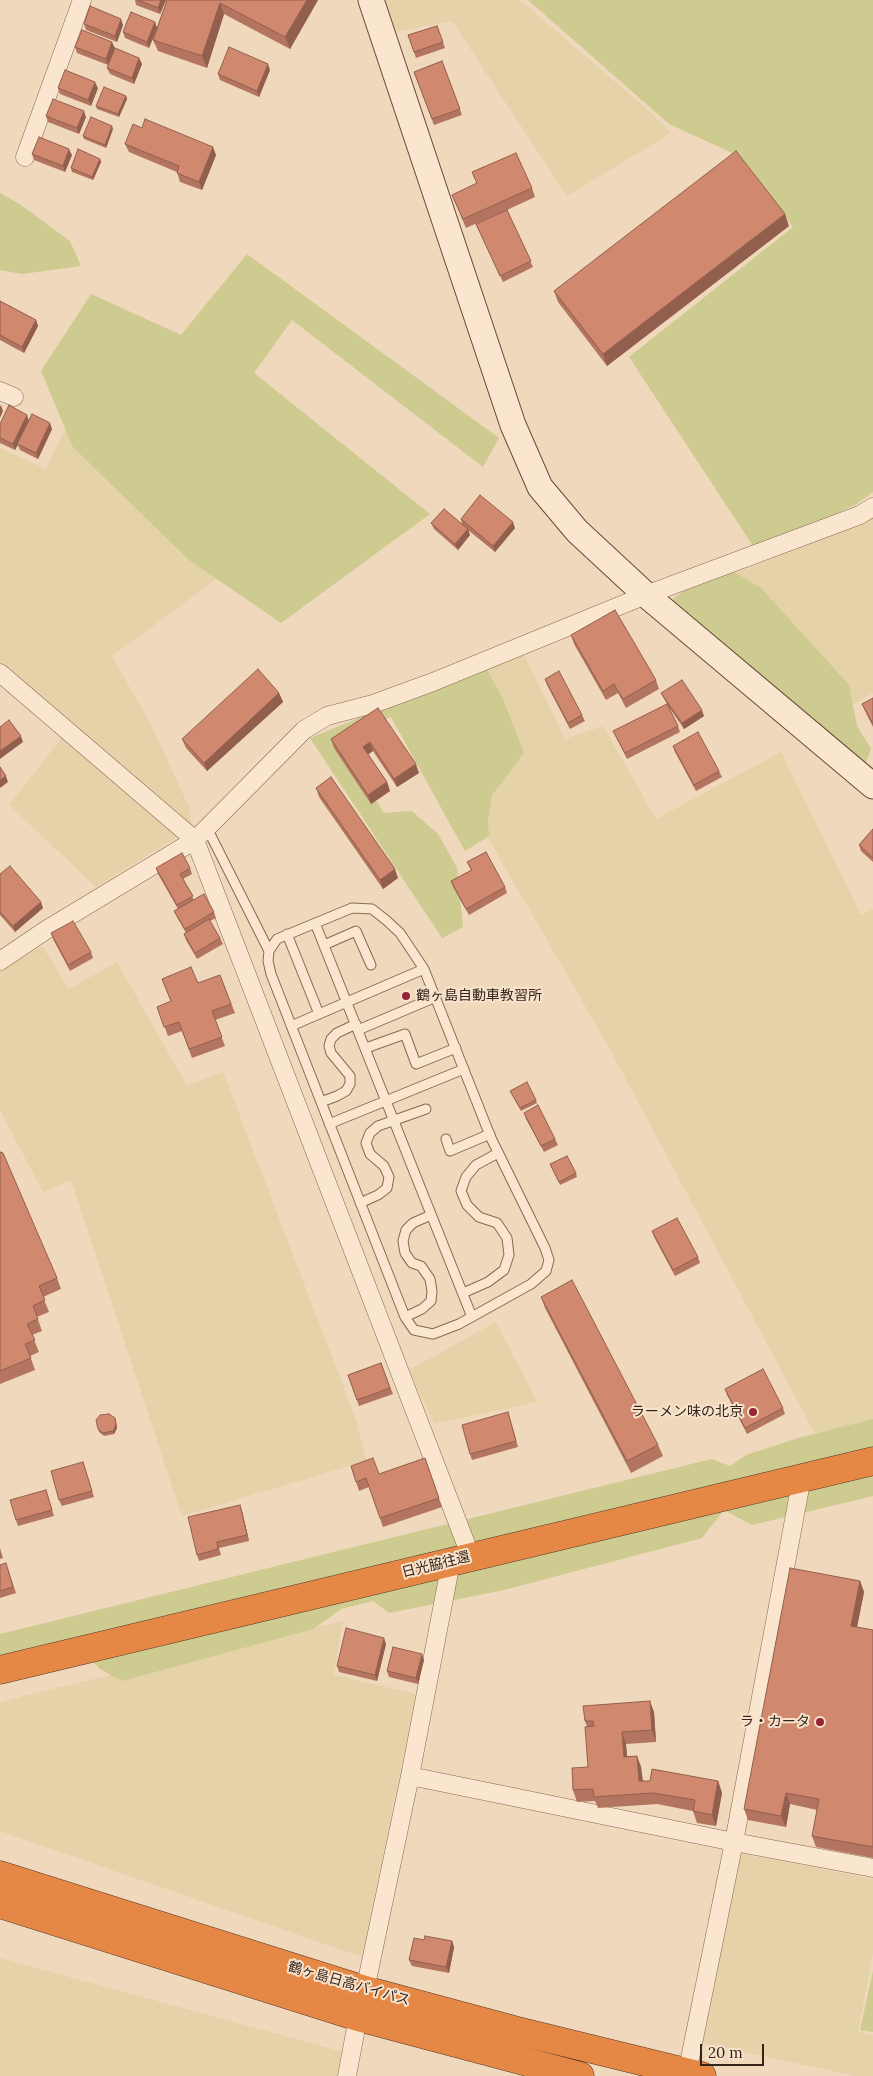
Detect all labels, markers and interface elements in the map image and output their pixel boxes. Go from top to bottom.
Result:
place label: 鶴ヶ島自動車教習所 [416,988,542,1004]
marker: 鶴ヶ島自動車教習所 [400,990,412,1002]
place label: ラーメン味の北京 [631,1404,743,1420]
marker: ラーメン味の北京 [747,1406,759,1418]
street label: 日光脇往還 [400,1548,472,1582]
place label: ラ・カータ [740,1714,810,1730]
marker: ラ・カータ [814,1716,826,1728]
street label: 鶴ヶ島日高バイパス [286,1959,412,2009]
scale bar [703,2034,767,2066]
text: 20 m [708,2043,743,2062]

